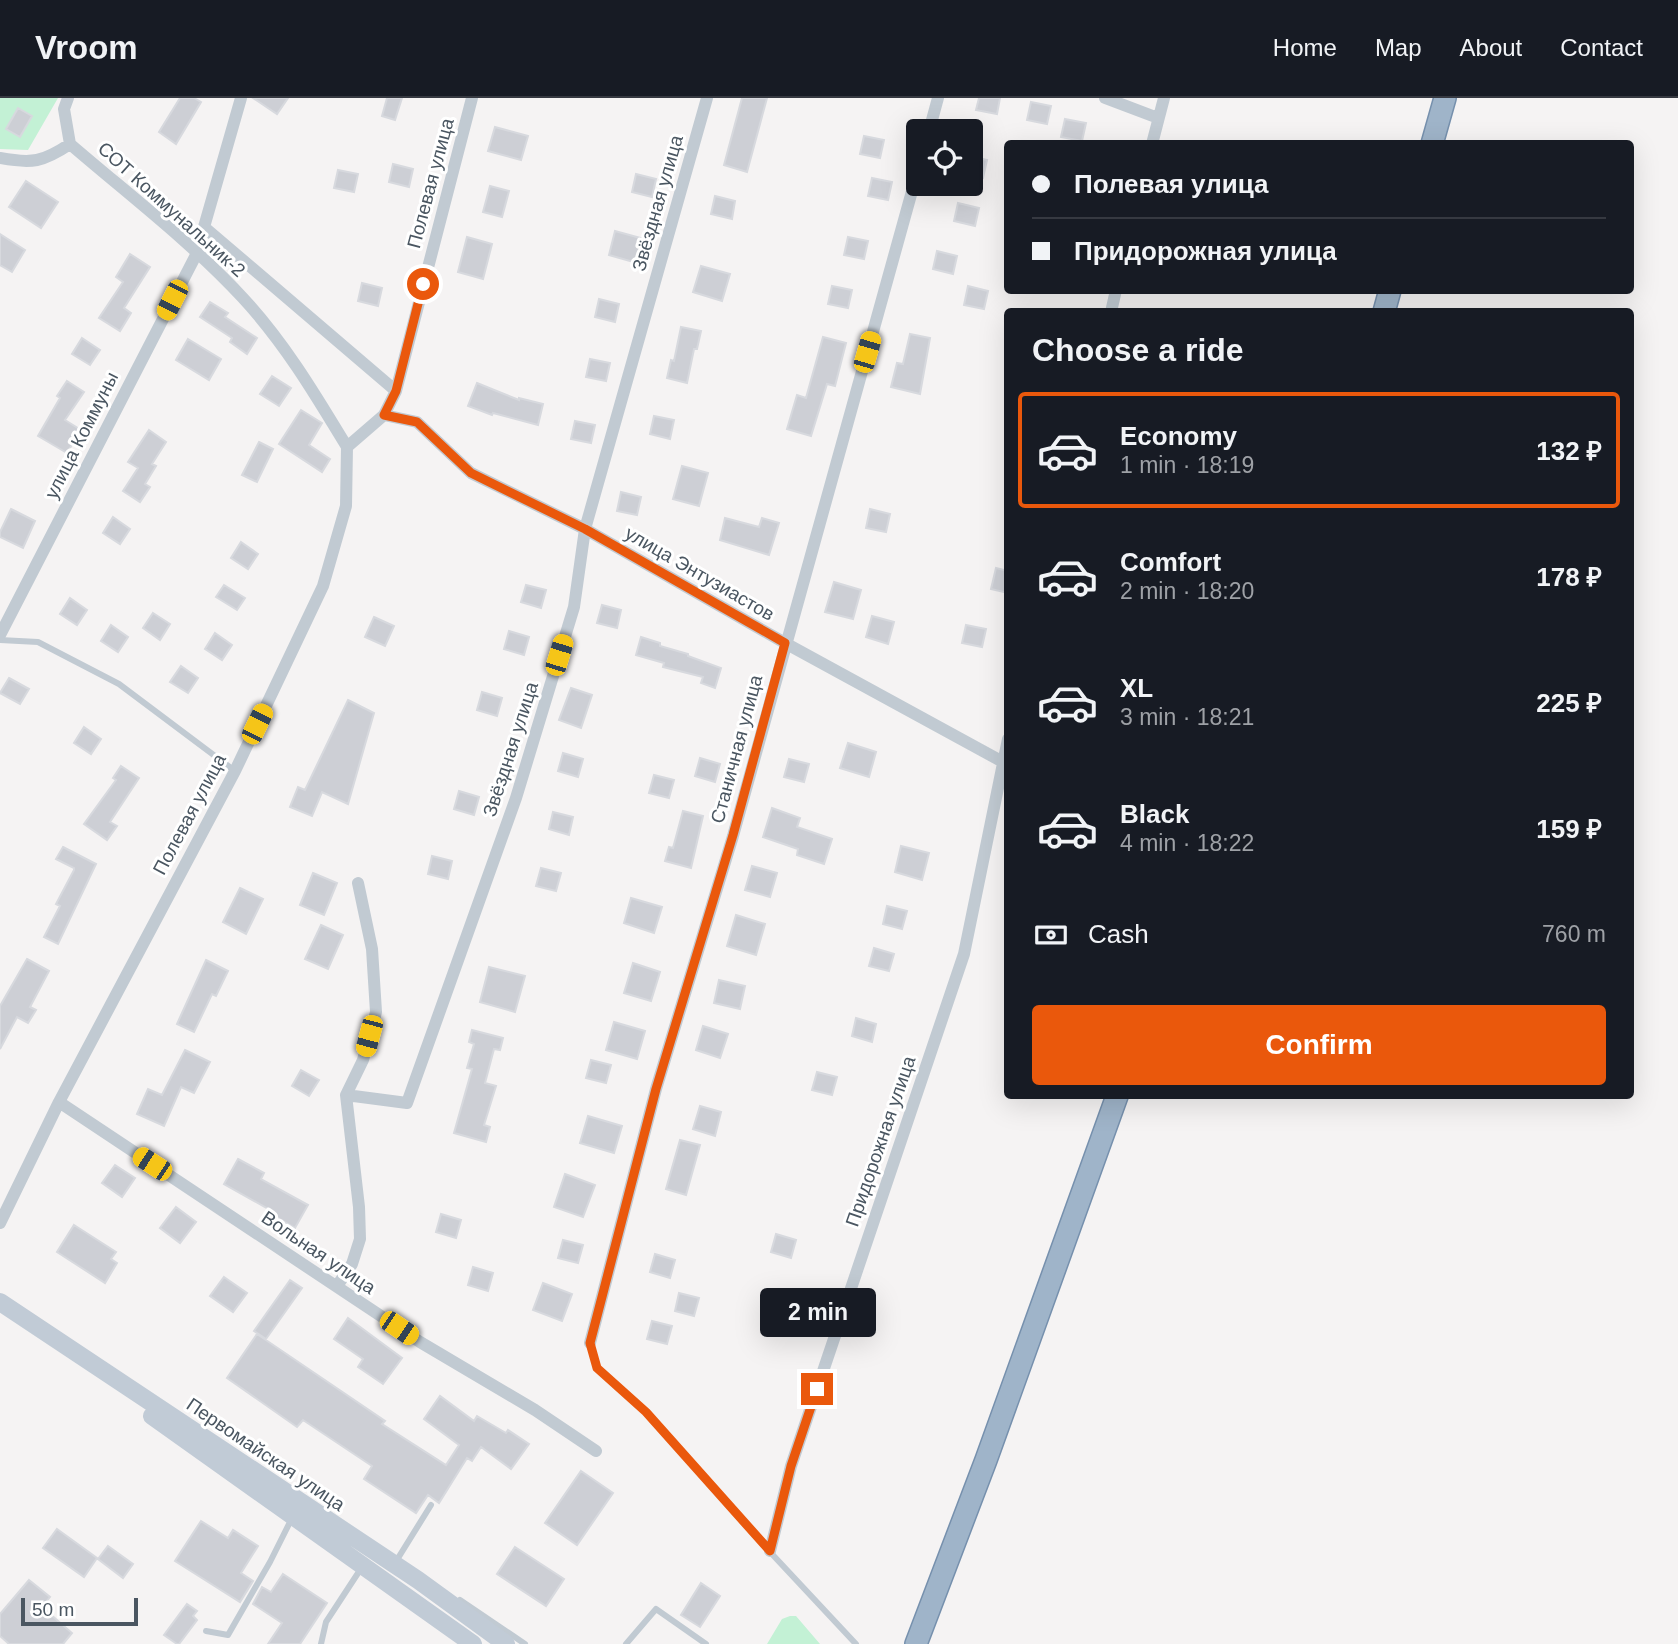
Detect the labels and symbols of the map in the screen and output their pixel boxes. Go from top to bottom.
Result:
street label: Полевая улица [403,115,458,250]
street label: Звёздная улица [628,132,687,274]
street label: СОТ Коммунальник-2 [94,138,250,281]
route start [407,268,439,300]
car [154,277,191,323]
car [852,329,883,375]
street label: улица Коммуны [41,368,122,502]
street label: улица Энтузиастов [621,522,778,625]
car [543,632,576,678]
street label: Станичная улица [707,672,766,826]
street label: Звёздная улица [479,679,542,819]
car [239,701,276,747]
street label: Полевая улица [149,750,230,878]
car [354,1013,385,1059]
street label: Придорожная улица [841,1053,920,1229]
car [129,1144,176,1184]
street label: Вольная улица [258,1207,380,1298]
callout: 2 min [759,1288,875,1336]
car [376,1308,423,1348]
route end [801,1373,833,1405]
street label: Первомайская улица [183,1394,349,1515]
scale bar [21,1595,138,1627]

